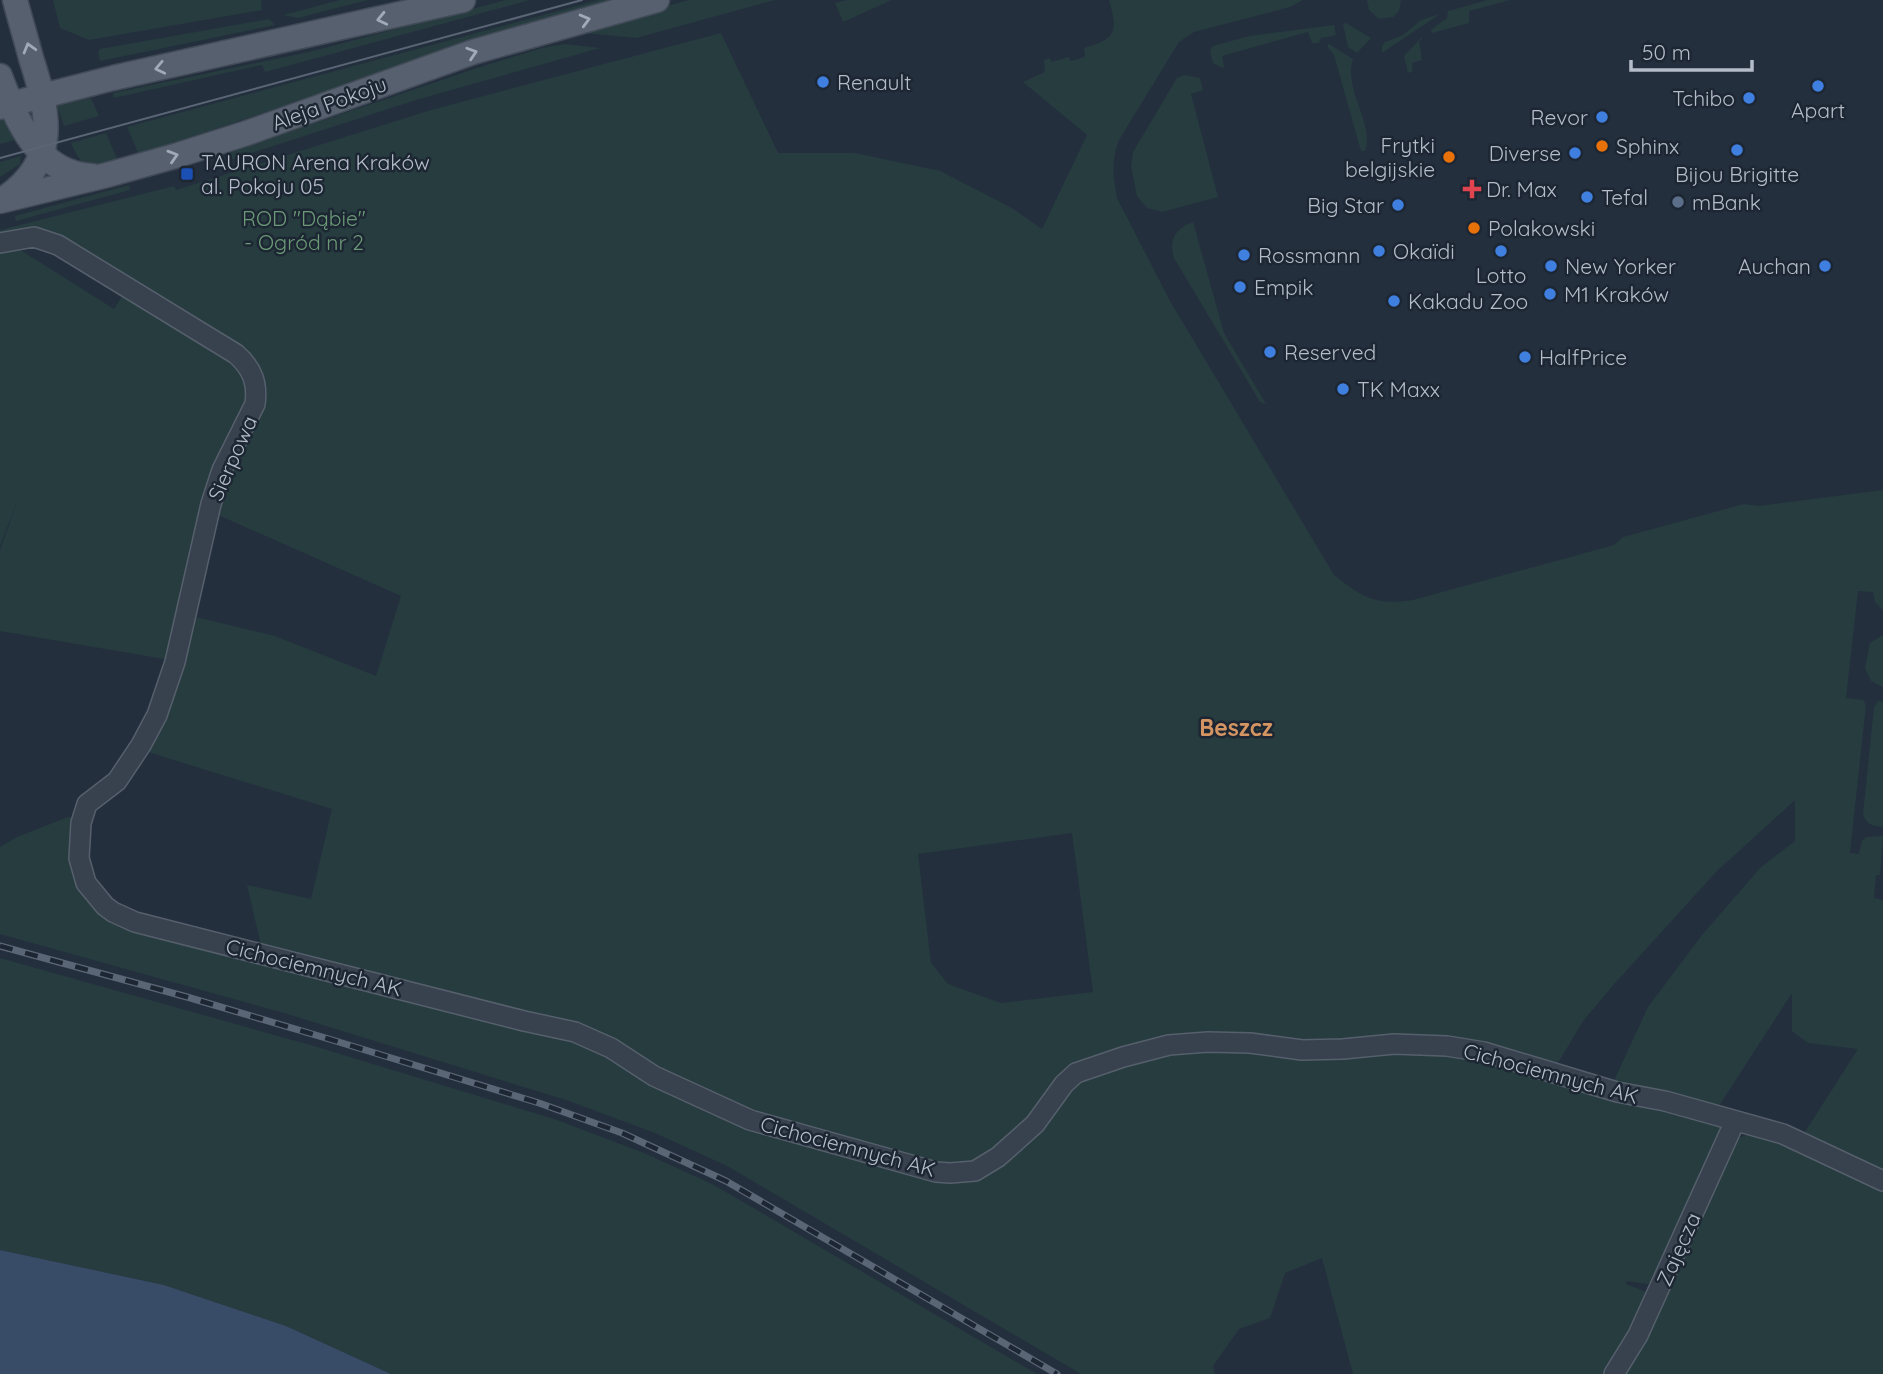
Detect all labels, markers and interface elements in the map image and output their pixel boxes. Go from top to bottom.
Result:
one-way arrow [376,11,388,25]
one-way arrow [579,13,591,28]
scale bar [1631,28,1752,72]
text: 50 m [1642,39,1691,65]
one-way arrow [22,42,37,54]
one-way arrow [465,46,477,61]
one-way arrow [154,60,166,74]
place label: Renault [837,69,911,95]
street label: Aleja Pokoju [268,70,390,136]
marker: Renault [815,74,831,90]
marker: Apart [1810,78,1826,94]
place label: Tchibo [1672,85,1735,111]
marker: Tchibo [1741,90,1757,106]
place label: Apart [1791,97,1845,123]
place label: Revor [1531,104,1588,130]
marker: Revor [1594,109,1610,125]
place label: Frytki belgijskie [1345,132,1435,182]
place label: Sphinx [1616,133,1679,159]
marker: Sphinx [1594,138,1610,154]
place label: Diverse [1489,140,1561,166]
marker: Bijou Brigitte [1729,142,1745,158]
marker: Diverse [1567,145,1583,161]
place label: TAURON Arena Kraków al. Pokoju 05 [201,149,430,199]
marker: Frytki belgijskie [1441,149,1457,165]
one-way arrow [166,150,178,165]
place label: Bijou Brigitte [1675,161,1799,187]
marker: TAURON Arena Kraków al. Pokoju 05 [179,166,195,182]
place label: Dr. Max [1486,176,1557,202]
marker: Dr. Max [1464,181,1480,197]
place label: Tefal [1601,184,1648,210]
marker: Tefal [1579,189,1595,205]
place label: mBank [1692,189,1761,215]
place label: Big Star [1307,192,1384,218]
marker: mBank [1670,194,1686,210]
marker: Big Star [1390,197,1406,213]
park label: ROD "Dąbie" - Ogród nr 2 [242,205,366,255]
place label: Polakowski [1488,215,1595,241]
marker: Polakowski [1466,220,1482,236]
place label: Okaïdi [1393,238,1455,264]
place label: Rossmann [1258,242,1361,268]
marker: Okaïdi [1371,243,1387,259]
marker: Lotto [1493,243,1509,259]
marker: Rossmann [1236,247,1252,263]
place label: New Yorker [1565,253,1676,279]
place label: Auchan [1738,253,1811,279]
marker: New Yorker [1543,258,1559,274]
marker: Auchan [1817,258,1833,274]
place label: Lotto [1476,262,1526,288]
place label: Empik [1254,274,1314,300]
marker: Empik [1232,279,1248,295]
place label: M1 Kraków [1564,281,1669,307]
marker: M1 Kraków [1542,286,1558,302]
place label: Kakadu Zoo [1408,288,1528,314]
marker: Kakadu Zoo [1386,293,1402,309]
place label: Reserved [1284,339,1376,365]
marker: Reserved [1262,344,1278,360]
place label: HalfPrice [1539,344,1627,370]
marker: HalfPrice [1517,349,1533,365]
place label: TK Maxx [1357,376,1440,402]
marker: TK Maxx [1335,381,1351,397]
street label: Sierpowa [202,411,262,505]
district label: Beszcz [1199,713,1273,742]
street label: Cichociemnych AK [223,933,405,1001]
street label: Cichociemnych AK [1461,1037,1641,1109]
street label: Cichociemnych AK [758,1110,938,1182]
street label: Zajęcza [1650,1208,1706,1290]

